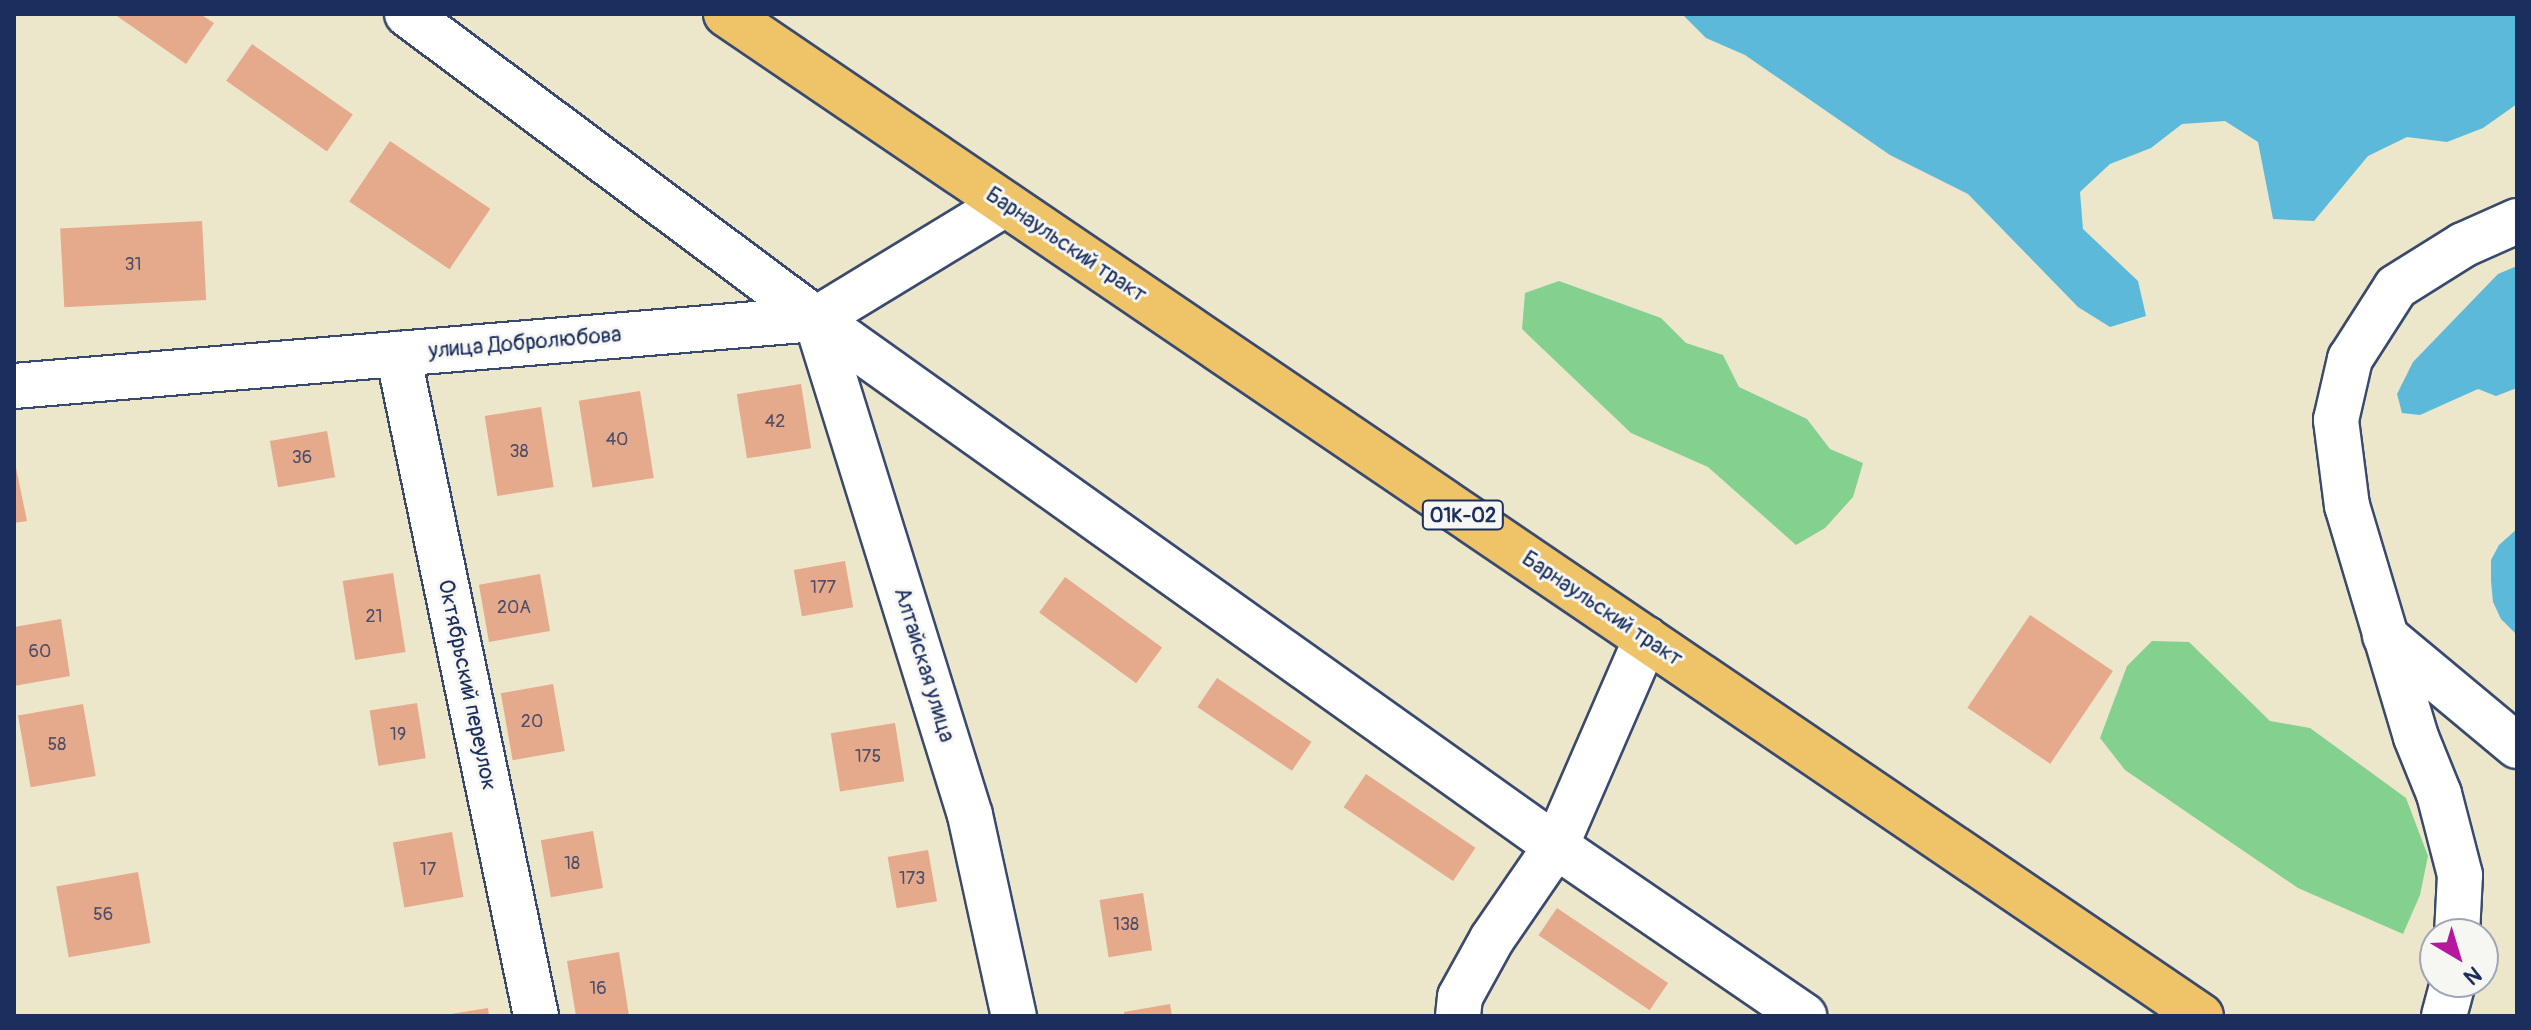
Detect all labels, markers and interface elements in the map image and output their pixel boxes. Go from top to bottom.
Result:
street label: Барнаульский тракт [981,182,1151,308]
house number: 31 [124,254,142,276]
street label: улица Добролюбова [427,321,623,365]
house number: 42 [765,411,785,433]
house number: 40 [606,429,628,451]
house number: 38 [509,441,529,463]
house number: 36 [292,447,312,469]
road number: 01К-02 [1421,499,1505,531]
street label: Барнаульский тракт [1517,546,1687,672]
street label: Октябрьский переулок [432,577,502,793]
house number: 177 [810,577,836,599]
street label: Алтайская улица [888,584,960,746]
house number: 20А [497,597,531,619]
house number: 21 [365,606,383,628]
house number: 60 [29,641,51,663]
house number: 20 [521,711,543,733]
house number: 19 [390,724,406,746]
house number: 58 [48,734,66,756]
house number: 175 [855,746,881,768]
house number: 18 [564,853,580,875]
house number: 17 [420,859,436,881]
house number: 173 [899,868,925,890]
house number: 56 [93,904,113,926]
house number: 138 [1113,914,1139,936]
north arrow [2419,918,2499,998]
text: N [2458,960,2487,991]
house number: 16 [589,978,607,1000]

